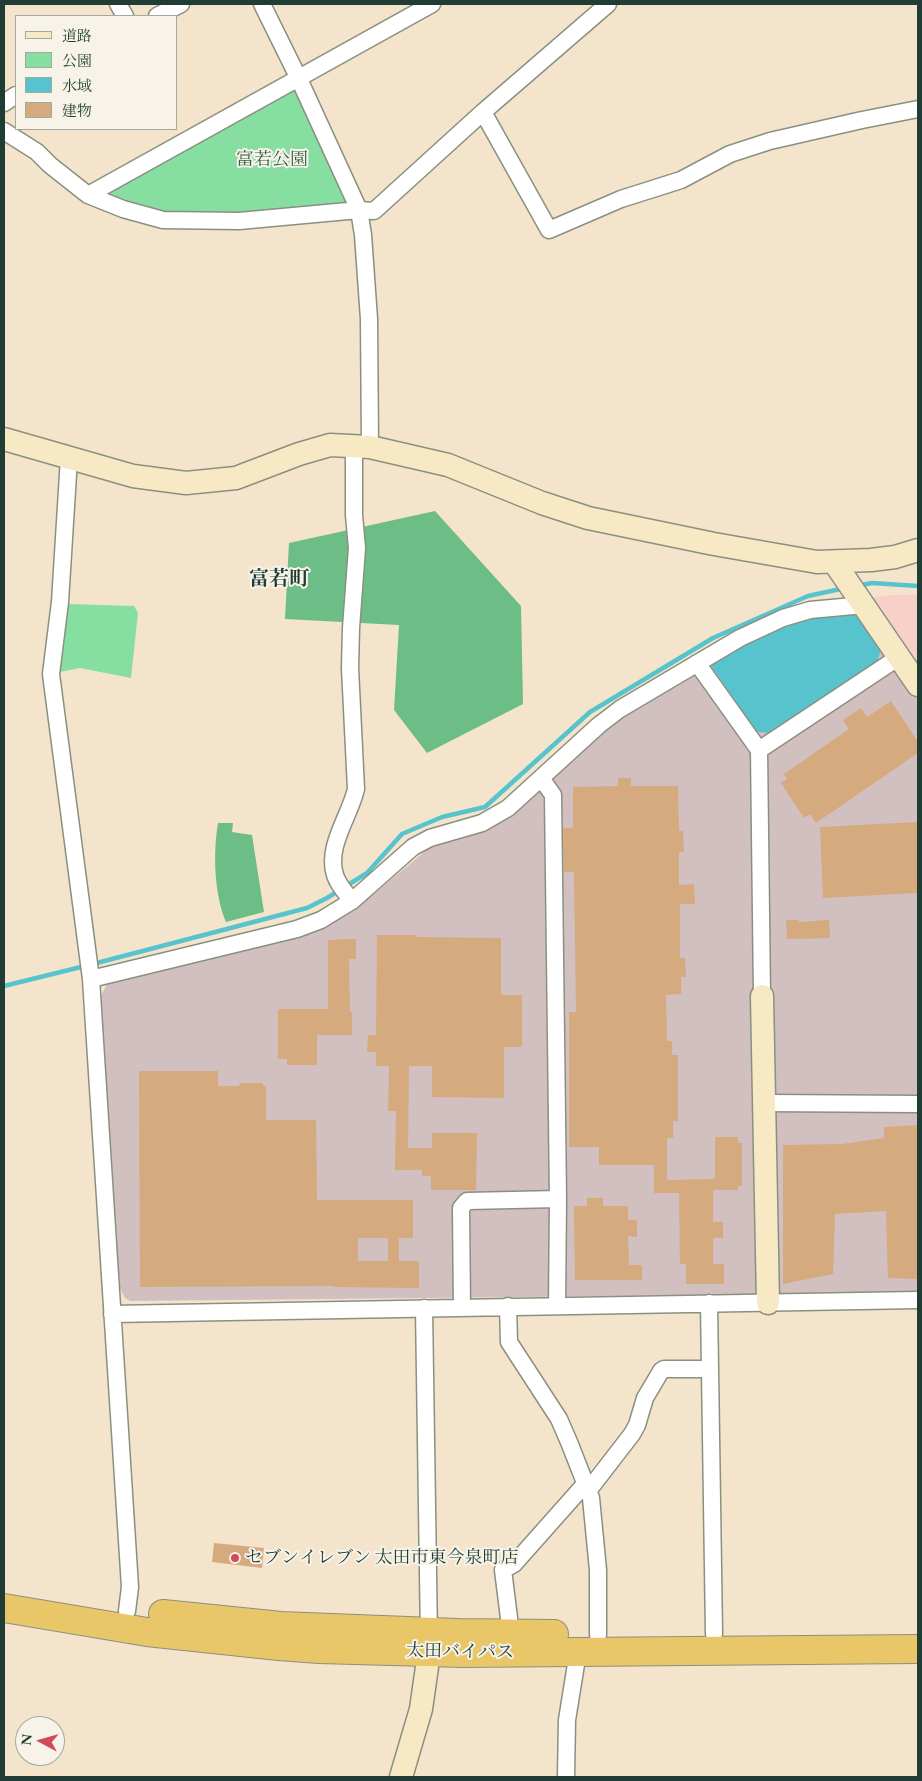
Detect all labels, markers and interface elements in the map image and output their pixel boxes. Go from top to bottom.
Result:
legend [15,15,178,130]
text: 道路 [62,26,92,45]
text: 公園 [62,51,92,70]
text: 水域 [62,76,92,95]
text: 建物 [62,101,92,120]
park label: 富若公園 [236,149,308,171]
district label: 富若町 [249,568,309,592]
place label: セブンイレブン 太田市東今泉町店 [245,1547,519,1569]
marker: セブンイレブン 太田市東今泉町店 [229,1552,241,1564]
street label: 太田バイパス [406,1640,514,1664]
north arrow [15,1716,65,1766]
text: N [17,1733,36,1746]

